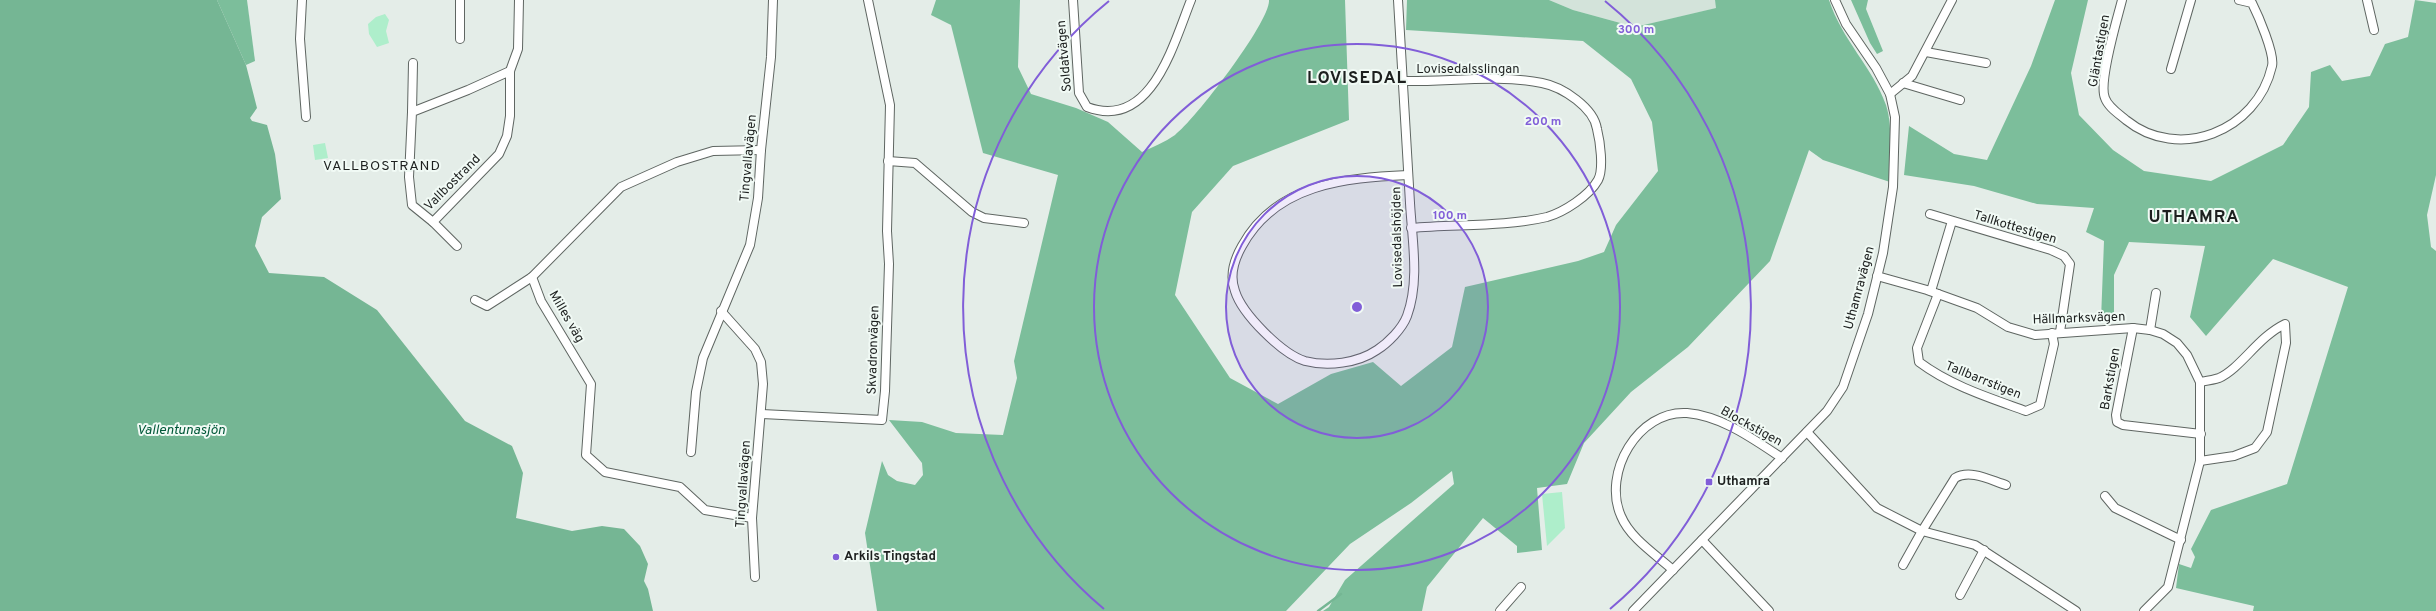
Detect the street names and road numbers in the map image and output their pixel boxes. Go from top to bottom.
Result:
street label: Gläntastigen [2086,13,2114,89]
street label: Soldatvägen [1054,20,1076,92]
street label: Lovisedalsslingan [1416,62,1520,78]
street label: Tingvallavägen [737,114,761,202]
street label: Vallbostrand [422,152,484,214]
street label: Lovisedalshöjden [1389,186,1407,288]
street label: Tallkottestigen [1972,208,2058,248]
street label: Uthamravägen [1841,245,1879,331]
street label: Milles väg [545,288,587,346]
street label: Skvadronvägen [864,305,884,395]
street label: Hällmarksvägen [2032,309,2126,329]
street label: Barkstigen [2098,347,2124,411]
street label: Tallbarrstigen [1943,359,2023,403]
street label: Blockstigen [1717,403,1785,451]
street label: Tingvallavägen [733,440,755,528]

